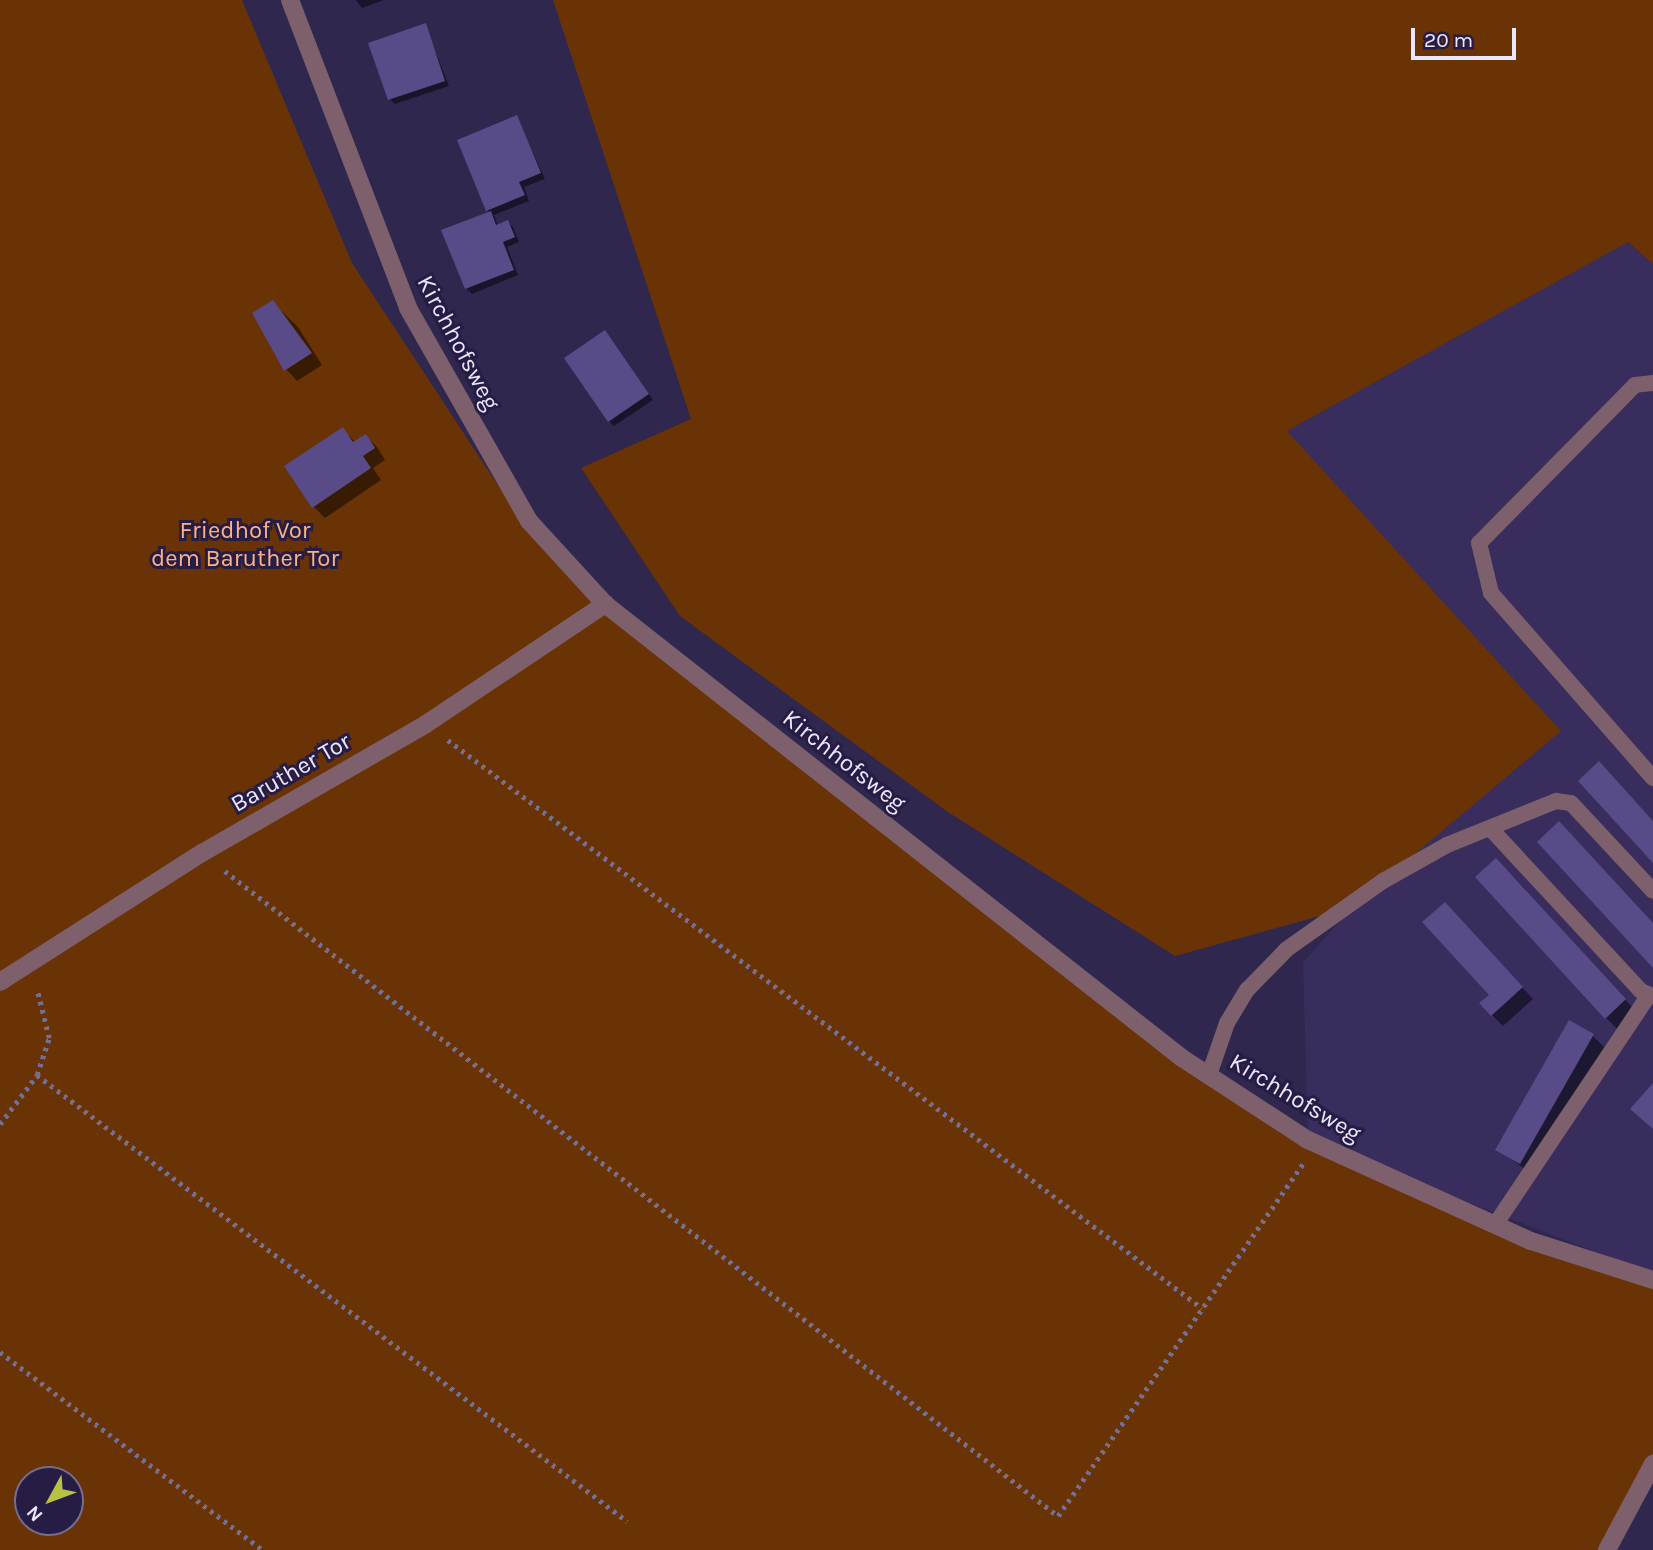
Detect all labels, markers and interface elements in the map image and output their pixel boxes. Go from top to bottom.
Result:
scale bar [1415,14,1520,58]
text: 20 m [1424,28,1473,52]
street label: Kirchhofsweg [410,271,506,415]
park label: Friedhof Vor dem Baruther Tor [151,517,339,573]
street label: Kirchhofsweg [777,704,911,818]
street label: Baruther Tor [226,727,356,819]
street label: Kirchhofsweg [1224,1047,1366,1149]
north arrow [14,1466,84,1536]
text: N [22,1501,47,1526]

